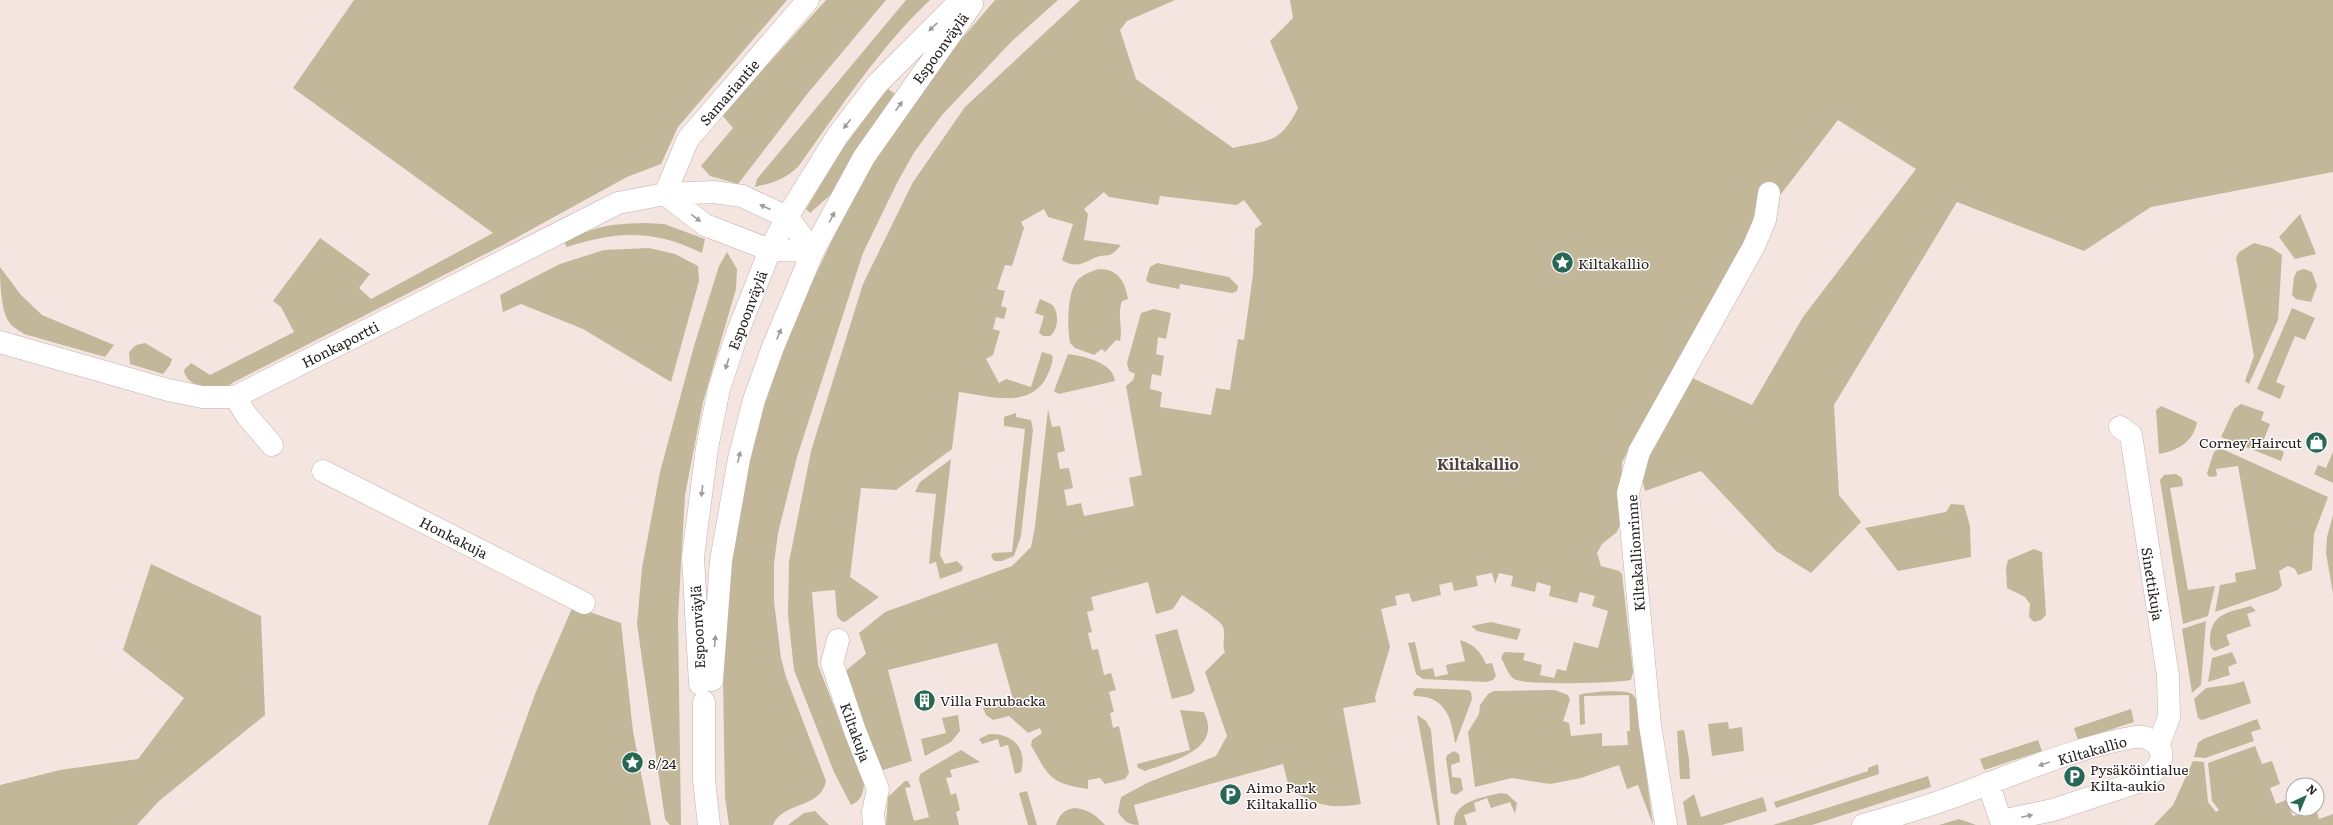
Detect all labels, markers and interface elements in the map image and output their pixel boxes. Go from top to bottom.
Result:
street label: Espoonväylä [907,8,973,88]
one-way arrow [928,22,938,32]
street label: Samariantie [695,55,763,129]
one-way arrow [895,100,903,111]
one-way arrow [842,118,851,129]
one-way arrow [760,204,771,210]
one-way arrow [828,211,835,223]
one-way arrow [691,213,702,222]
place icon: Kiltakallio [1549,250,1575,276]
place label: Kiltakallio [1578,253,1649,273]
street label: Espoonväylä [723,267,771,353]
street label: Honkaportti [298,316,382,372]
one-way arrow [776,328,782,339]
one-way arrow [724,358,730,370]
shop icon: Corney Haircut [2304,429,2330,455]
place label: Corney Haircut [2199,432,2302,452]
one-way arrow [737,451,743,463]
district label: Kiltakallio [1437,452,1519,475]
one-way arrow [699,485,705,497]
street label: Kiltakallionrinne [1621,494,1649,612]
street label: Honkakuja [417,511,492,563]
street label: Sinettikuja [2137,546,2169,623]
street label: Espoonväylä [685,584,709,669]
one-way arrow [711,635,718,647]
building icon: Villa Furubacka [912,687,938,713]
place label: Villa Furubacka [940,690,1046,710]
street label: Kiltakuja [836,700,876,765]
street label: Kiltakallio [2055,731,2129,769]
place icon: 8/24 [619,750,645,776]
place label: 8/24 [648,753,677,773]
place label: Pysäköintialue Kilta-aukio [2090,759,2189,795]
one-way arrow [2038,762,2050,768]
parking icon: Pysäköintialue Kilta-aukio [2062,764,2088,790]
place label: Aimo Park Kiltakallio [1246,777,1317,813]
north arrow [2285,777,2325,817]
text: N [2304,780,2322,798]
parking icon: Aimo Park Kiltakallio [1218,782,1244,808]
one-way arrow [2021,812,2033,818]

